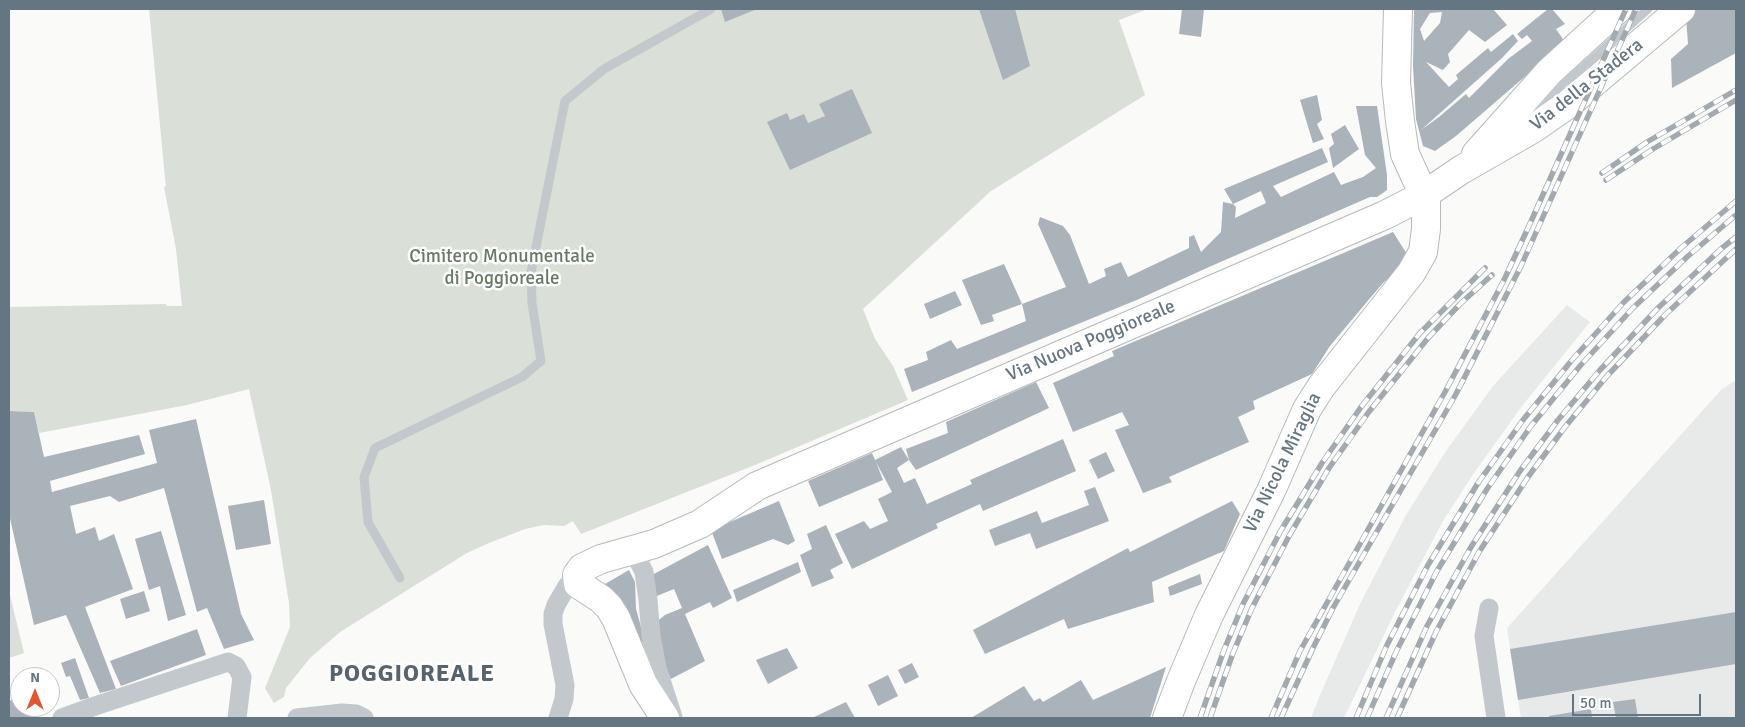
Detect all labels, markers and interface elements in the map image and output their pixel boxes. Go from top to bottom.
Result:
street label: Via della Stadera [1526,34,1648,136]
park label: Cimitero Monumentale di Poggioreale [409,246,595,290]
street label: Via Nuova Poggioreale [1003,295,1179,387]
street label: Via Nicola Miraglia [1239,389,1327,537]
district label: POGGIOREALE [328,661,496,689]
north arrow [10,667,60,717]
text: N [30,669,40,686]
scale bar [1575,684,1704,716]
text: 50 m [1580,694,1611,712]

